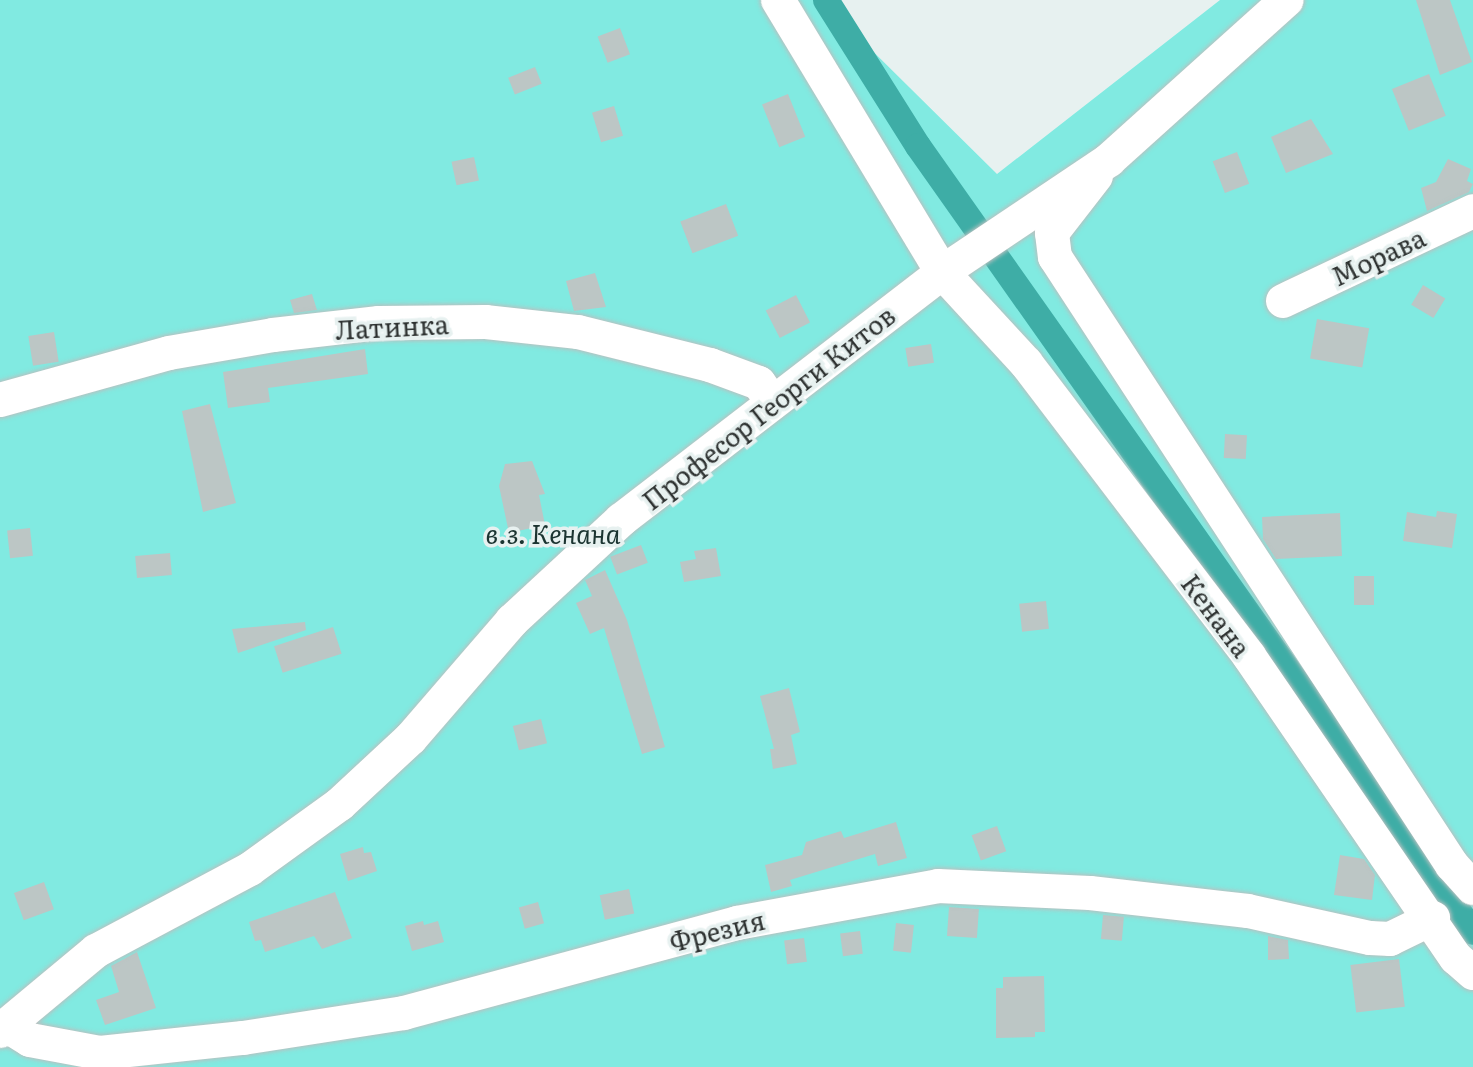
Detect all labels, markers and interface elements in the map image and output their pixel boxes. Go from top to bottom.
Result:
street label: Морава [1326,221,1430,291]
street label: Професор Георги Китов [635,299,901,515]
street label: Латинка [334,307,450,345]
park label: в.з. Кенана [485,517,621,549]
street label: Кенана [1176,567,1258,663]
street label: Фрезия [666,903,768,957]

